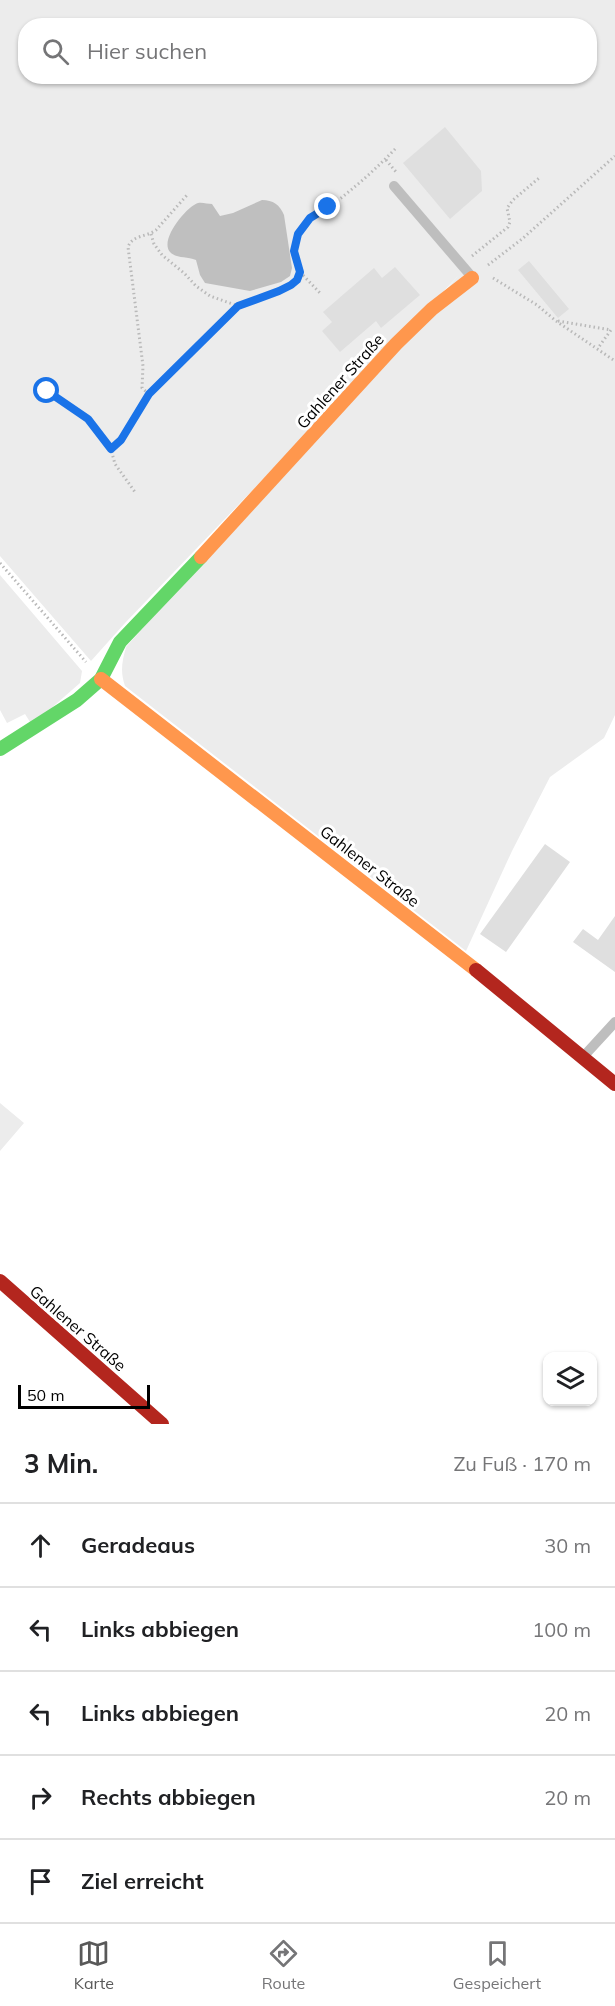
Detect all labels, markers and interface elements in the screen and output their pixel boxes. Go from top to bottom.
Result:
search box [18,18,597,84]
icon: search [39,35,72,68]
text: Hier suchen [87,37,207,65]
route end [314,193,340,219]
street label: Gahlener Straße [292,329,388,433]
route start [33,377,59,403]
street label: Gahlener Straße [316,821,424,911]
street label: Gahlener Straße [26,1281,130,1375]
map controls [543,1352,597,1406]
button: layers [543,1352,597,1406]
scale bar [18,1382,150,1410]
text: 50 m [27,1385,64,1405]
text: 3 Min. [24,1447,98,1480]
text: Zu Fuß · 170 m [453,1451,591,1476]
icon: ahead [24,1529,57,1562]
text: Geradeaus [81,1531,195,1559]
text: 30 m [544,1533,591,1558]
icon: left [24,1613,57,1646]
text: Links abbiegen [81,1615,239,1643]
text: 100 m [532,1617,591,1642]
icon: left [24,1697,57,1730]
text: Links abbiegen [81,1699,239,1727]
text: 20 m [544,1701,591,1726]
icon: right [24,1781,57,1814]
text: Rechts abbiegen [81,1783,256,1811]
text: 20 m [544,1785,591,1810]
icon: arrive [24,1865,57,1898]
text: Ziel erreicht [81,1867,204,1895]
tab: Karte [74,1937,114,1993]
tab: Route [262,1937,305,1993]
tab: Gespeichert [453,1937,541,1993]

